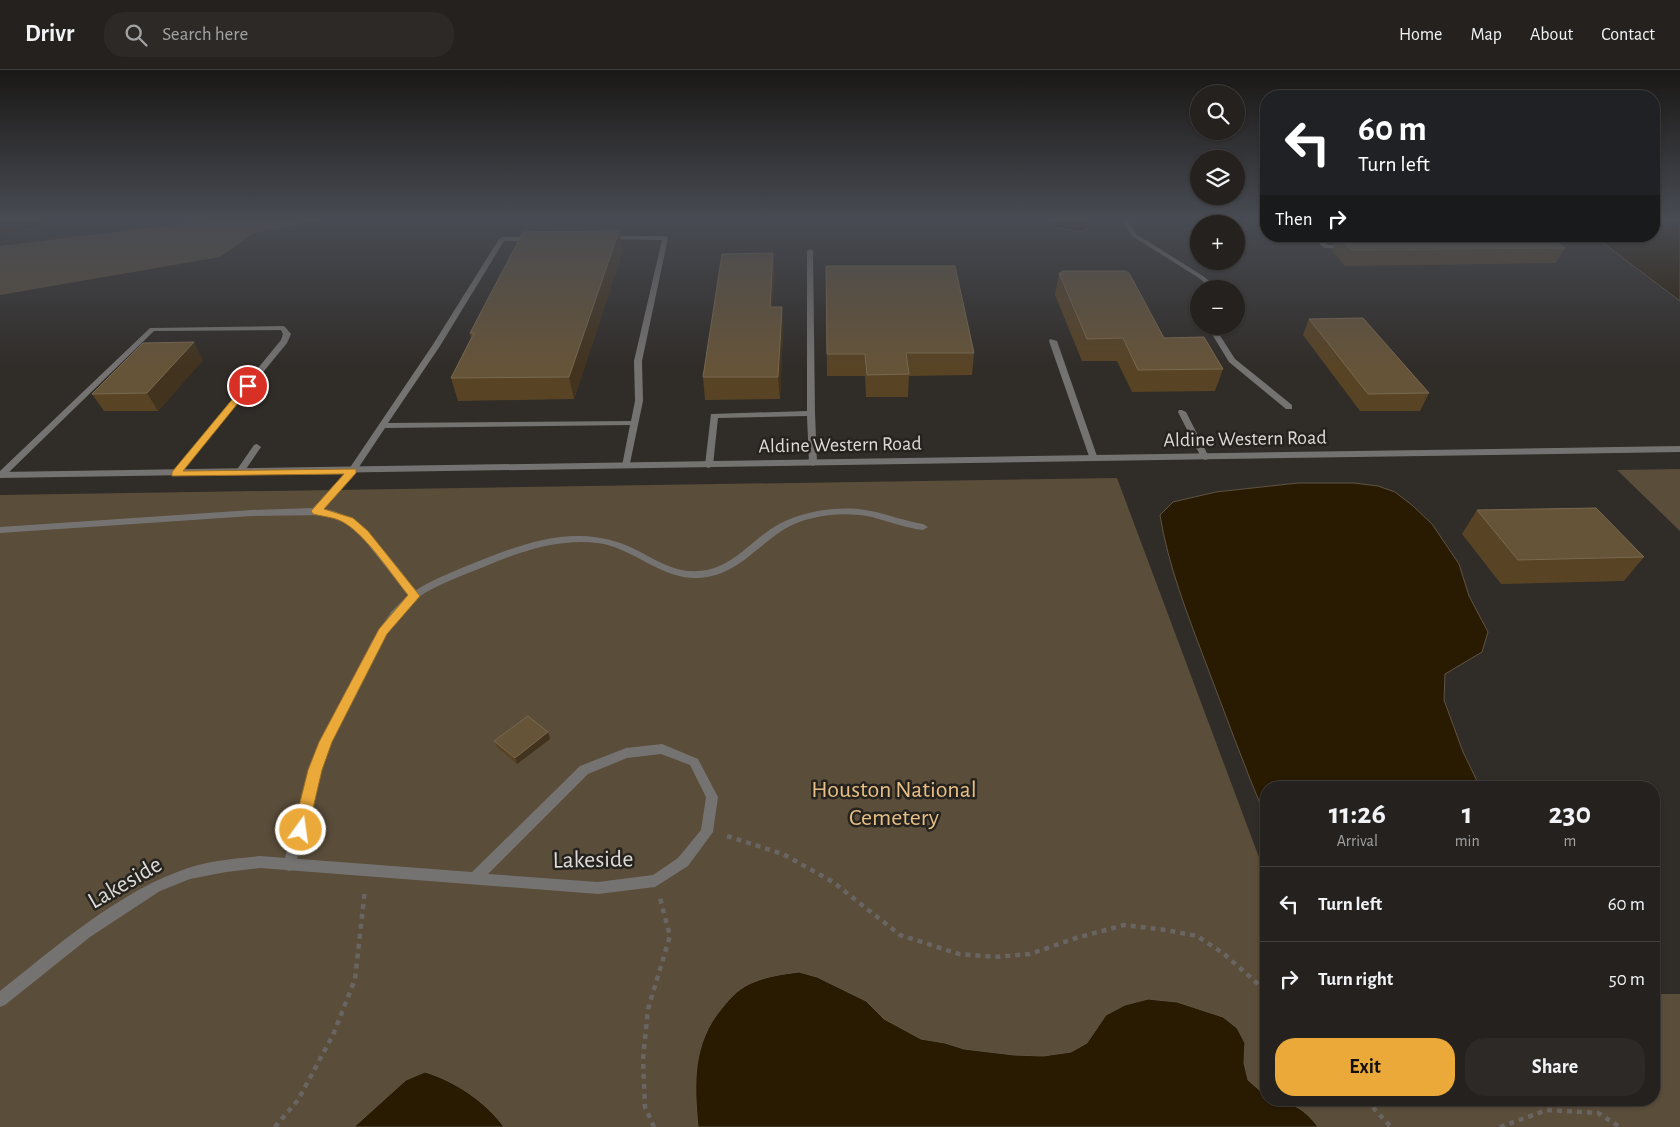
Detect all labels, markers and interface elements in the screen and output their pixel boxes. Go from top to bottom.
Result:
search box [104,12,454,57]
icon: search [122,21,150,49]
text: Drivr [25,22,74,46]
text: Search here [162,25,248,44]
text: Home [1399,26,1442,44]
text: Map [1470,26,1502,44]
text: About [1530,26,1573,44]
text: Contact [1601,26,1655,44]
map controls [1190,85,1245,335]
button: search [1190,85,1245,140]
icon: left [1275,110,1340,175]
text: 60 m [1358,112,1427,147]
button: layers [1190,150,1245,205]
text: Turn left [1358,153,1430,175]
icon: right [1323,205,1351,233]
text: Then [1275,210,1313,229]
button: + [1190,215,1245,270]
button: − [1190,280,1245,335]
pin [227,365,269,407]
icon: arrive [234,372,262,400]
street label: Aldine Western Road [1163,428,1327,450]
street label: Aldine Western Road [758,434,922,456]
park label: Houston National Cemetery [811,778,977,830]
text: 11:26 [1329,799,1386,829]
text: 1 [1462,799,1473,829]
text: 230 [1548,799,1591,829]
position arrow [274,803,326,855]
text: Arrival [1337,833,1378,849]
text: min [1455,833,1480,849]
text: m [1563,833,1576,849]
street label: Lakeside [552,847,634,873]
street label: Lakeside [84,852,166,914]
icon: left [1275,890,1303,918]
text: Turn left [1318,895,1382,914]
text: 60 m [1608,895,1645,914]
icon: right [1275,965,1303,993]
text: Turn right [1318,970,1393,989]
text: 50 m [1609,970,1645,989]
button: Exit [1275,1038,1455,1096]
button: Share [1465,1038,1645,1096]

